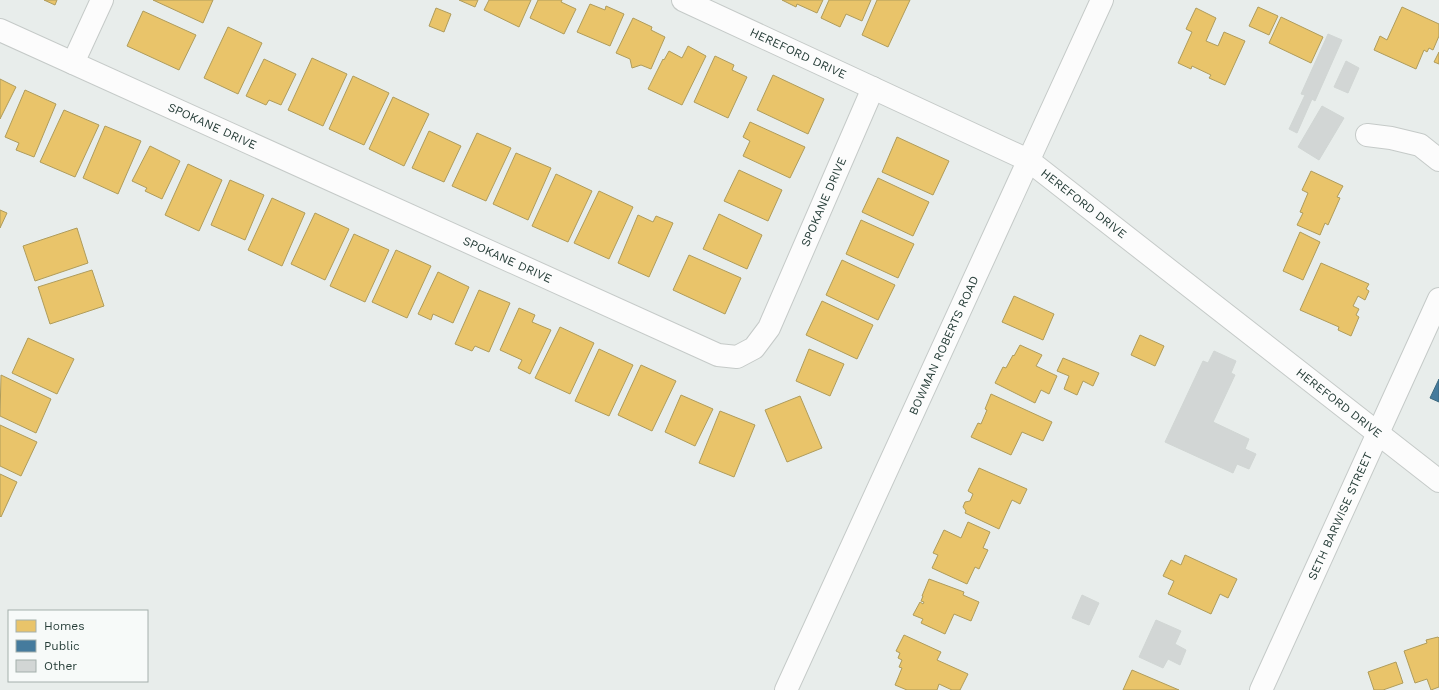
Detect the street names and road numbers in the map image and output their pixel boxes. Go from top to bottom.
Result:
street label: HEREFORD DRIVE [748,25,849,82]
street label: SPOKANE DRIVE [166,100,259,152]
street label: SPOKANE DRIVE [798,155,849,249]
street label: HEREFORD DRIVE [1038,166,1130,241]
street label: SPOKANE DRIVE [461,234,554,286]
street label: BOWMAN ROBERTS ROAD [906,274,982,417]
street label: HEREFORD DRIVE [1294,365,1385,441]
street label: SETH BARWISE STREET [1305,450,1375,582]

